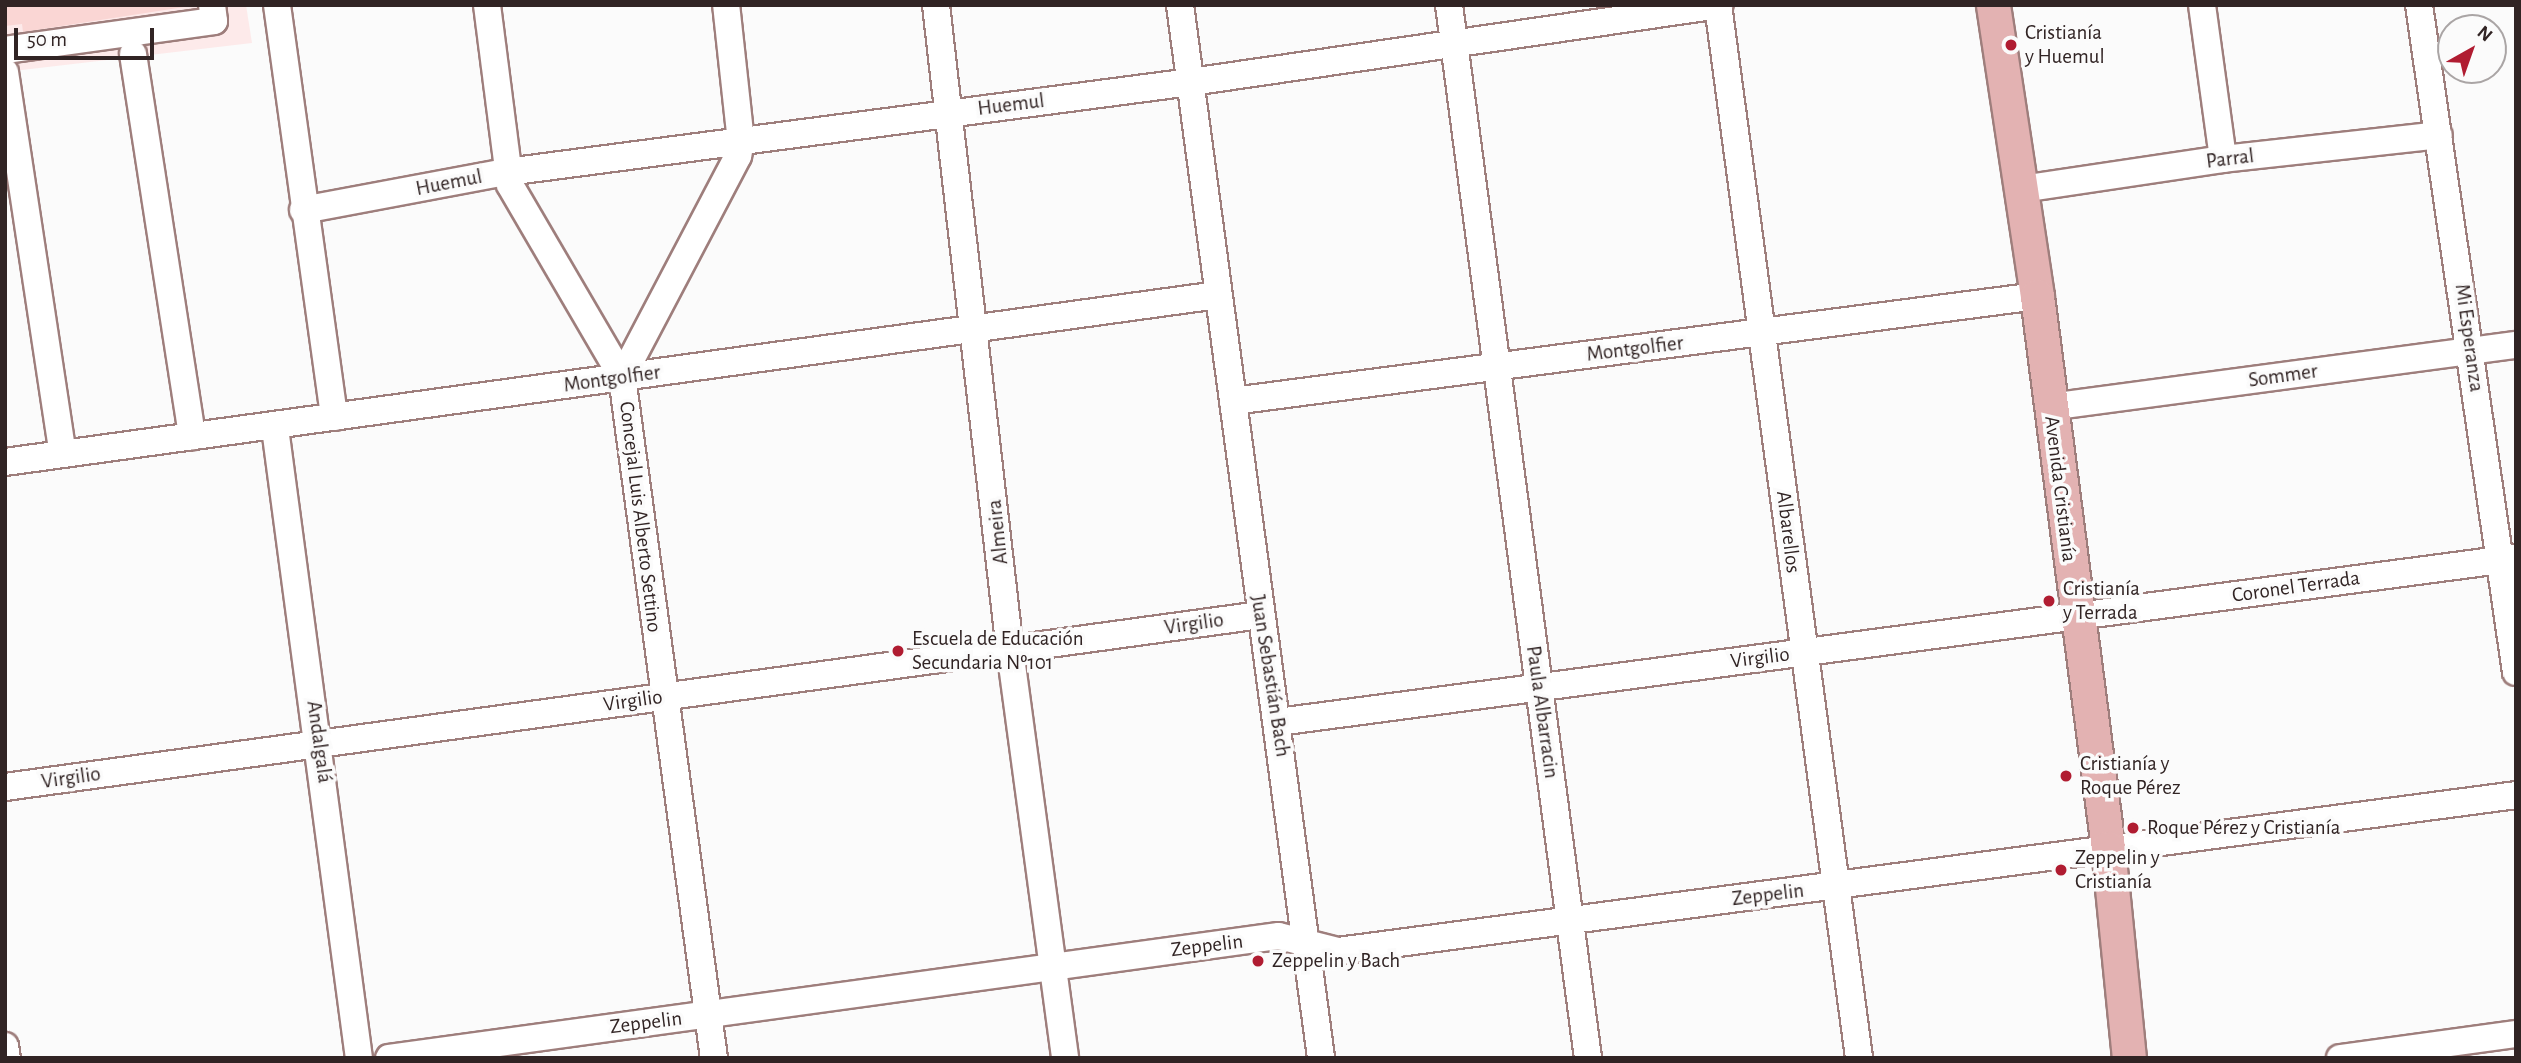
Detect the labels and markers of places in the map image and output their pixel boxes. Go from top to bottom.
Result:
place label: Cristianía y Huemul [2025,20,2105,70]
marker: Cristianía y Huemul [2003,37,2019,53]
place label: Cristianía y Terrada [2063,576,2140,626]
marker: Cristianía y Terrada [2041,593,2057,609]
place label: Escuela de Educación Secundaria Nº101 [912,626,1084,676]
marker: Escuela de Educación Secundaria Nº101 [890,643,906,659]
place label: Cristianía y Roque Pérez [2080,751,2181,801]
marker: Cristianía y Roque Pérez [2058,768,2074,784]
place label: Roque Pérez y Cristianía [2147,815,2340,841]
marker: Roque Pérez y Cristianía [2125,820,2141,836]
place label: Zeppelin y Cristianía [2075,845,2160,895]
marker: Zeppelin y Cristianía [2053,862,2069,878]
place label: Zeppelin y Bach [1272,948,1400,974]
marker: Zeppelin y Bach [1250,953,1266,969]

